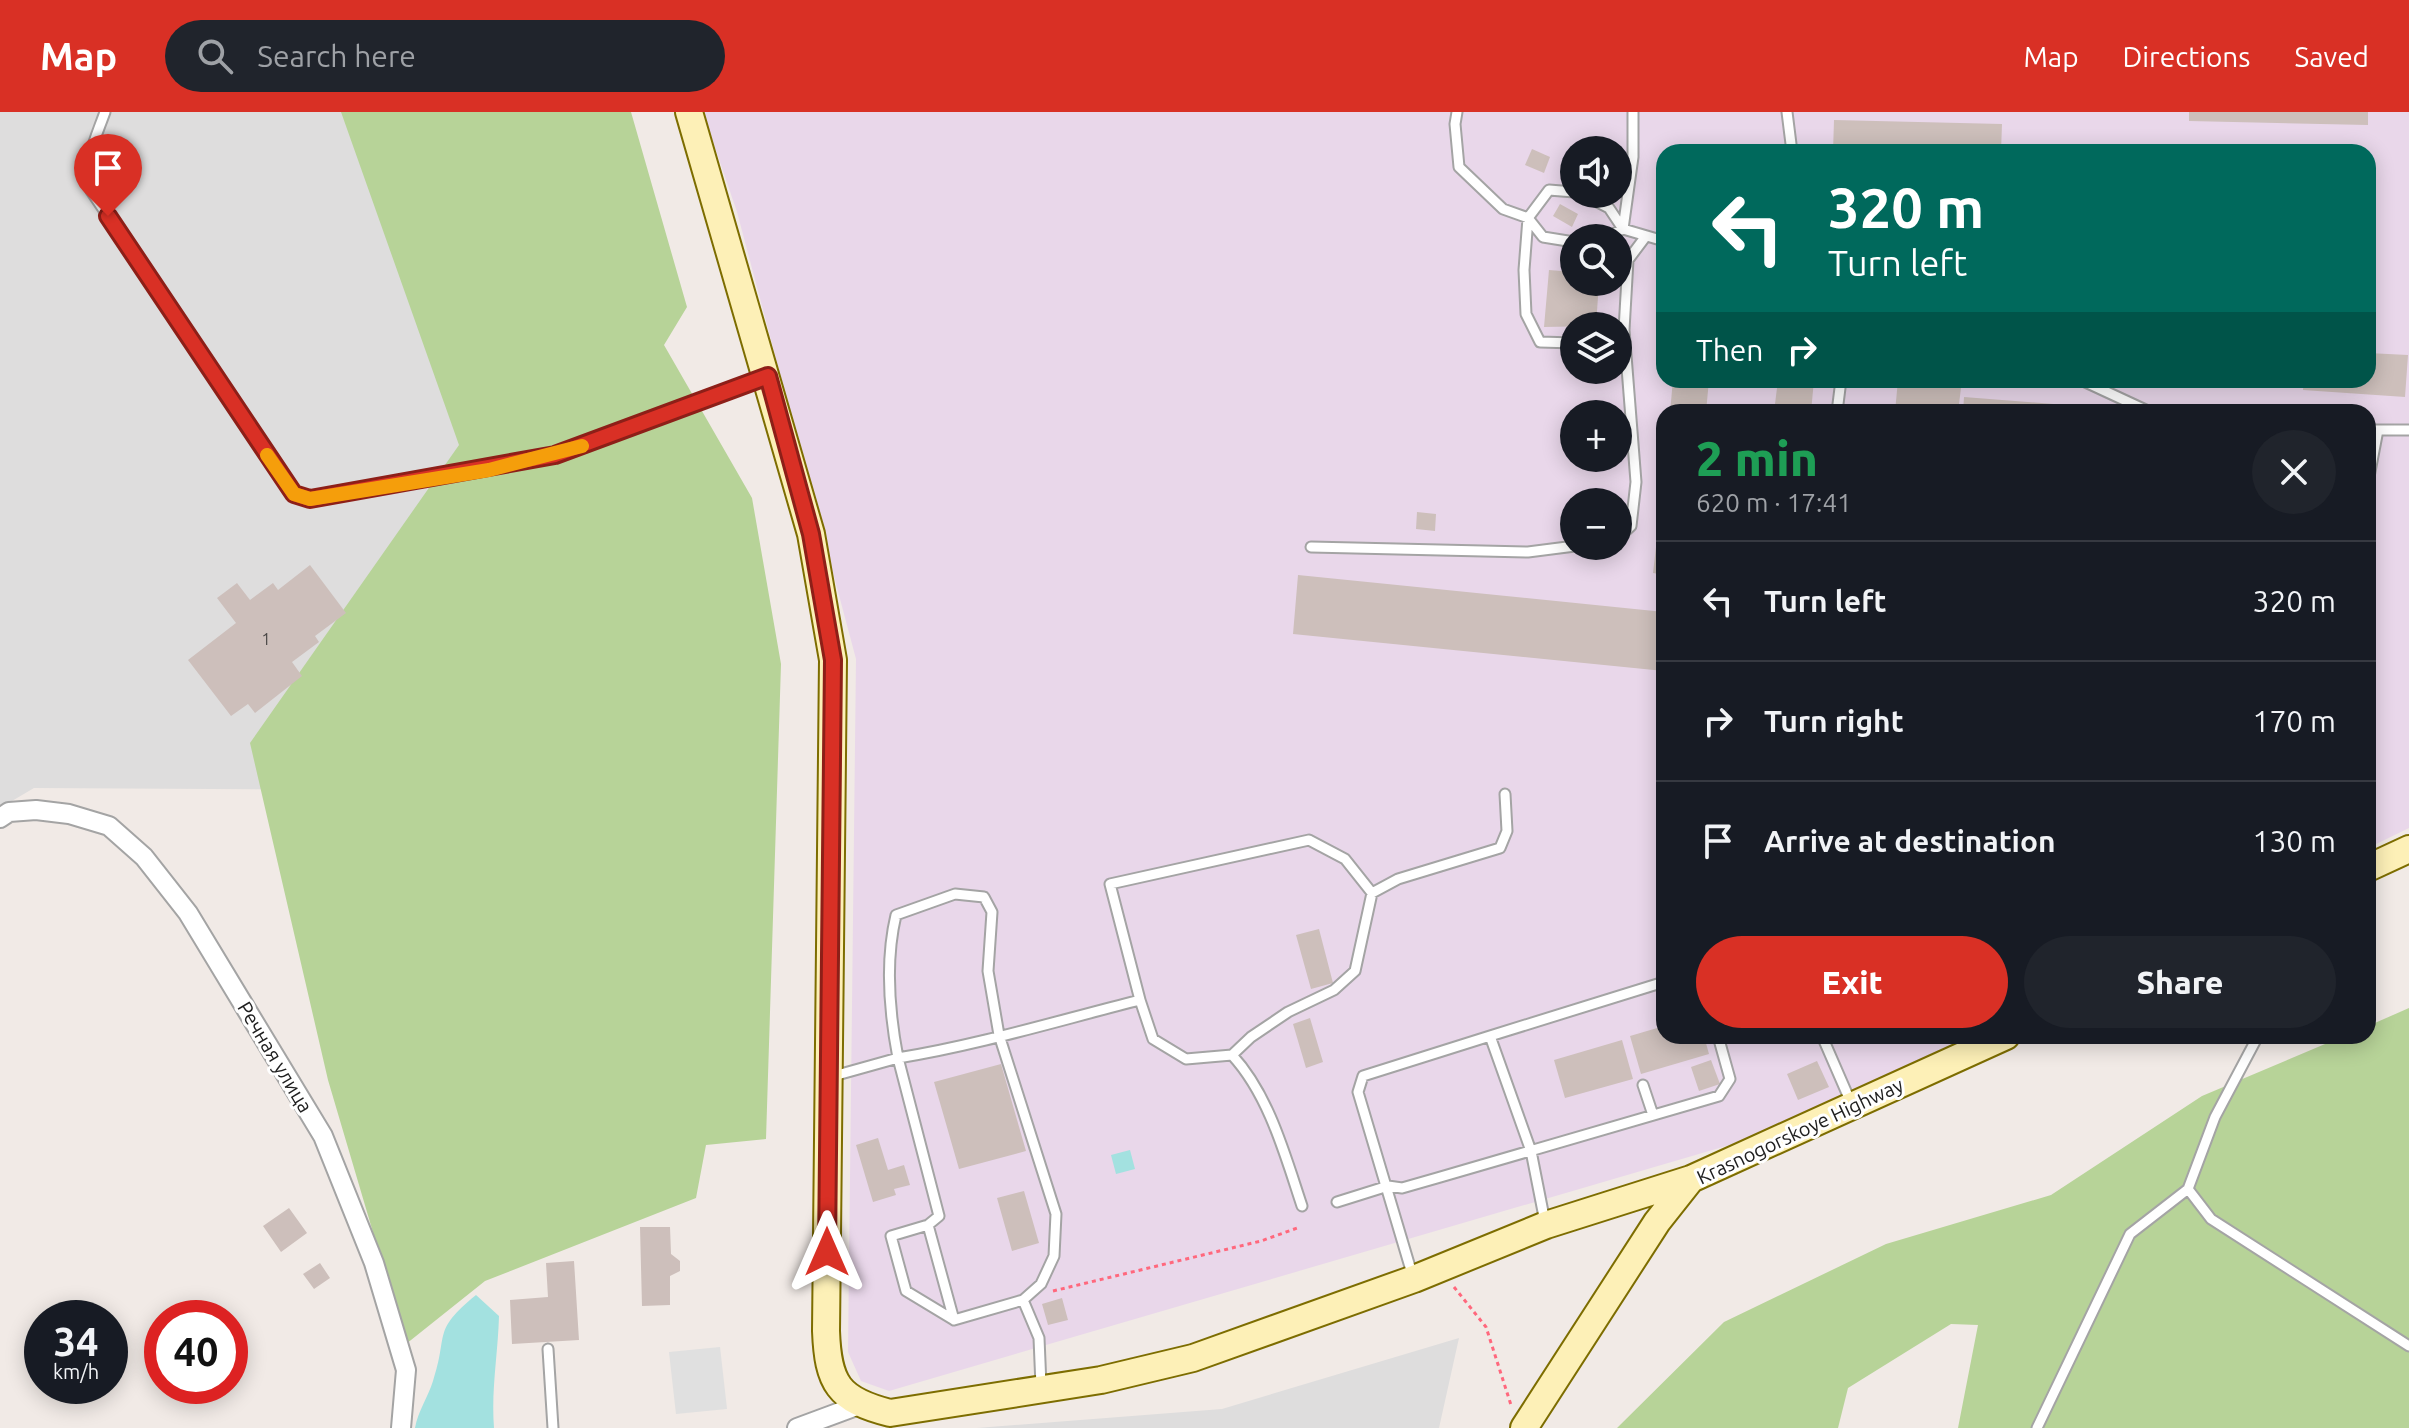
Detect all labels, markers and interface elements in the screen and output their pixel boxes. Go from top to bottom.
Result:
search box [165,20,725,92]
icon: search [193,34,237,78]
text: Map [40,35,117,77]
text: Search here [257,39,416,73]
text: Map [2023,41,2079,72]
text: Directions [2123,41,2250,72]
text: Saved [2294,41,2369,72]
pin [74,134,142,216]
map controls [1560,136,1632,560]
button: sound [1560,136,1632,208]
icon: arrive [86,146,130,190]
icon: left [1696,176,1800,280]
text: 320 m [1828,176,1984,239]
button: search [1560,224,1632,296]
text: Turn left [1828,242,1967,283]
button: layers [1560,312,1632,384]
icon: right [1780,328,1824,372]
text: Then [1696,333,1764,367]
button: + [1560,400,1632,472]
button: close [2252,430,2336,514]
text: 2 min [1696,431,1818,485]
button: − [1560,488,1632,560]
text: 620 m · 17:41 [1696,488,1852,517]
icon: left [1696,579,1740,623]
text: Turn left [1764,584,1886,618]
text: 320 m [2252,584,2336,618]
house number: 1 [261,630,271,648]
icon: right [1696,699,1740,743]
text: Turn right [1764,704,1904,738]
text: 170 m [2252,704,2336,738]
icon: arrive [1696,819,1740,863]
text: Arrive at destination [1764,824,2056,858]
text: 130 m [2252,824,2336,858]
button: Exit [1696,936,2008,1028]
button: Share [2024,936,2336,1028]
street label: Речная улица [233,997,318,1116]
street label: Krasnogorskoye Highway [1693,1072,1907,1189]
position arrow [785,1210,869,1294]
speed limit sign: 40 [144,1300,248,1404]
text: 34 [53,1319,99,1364]
text: km/h [53,1360,99,1383]

